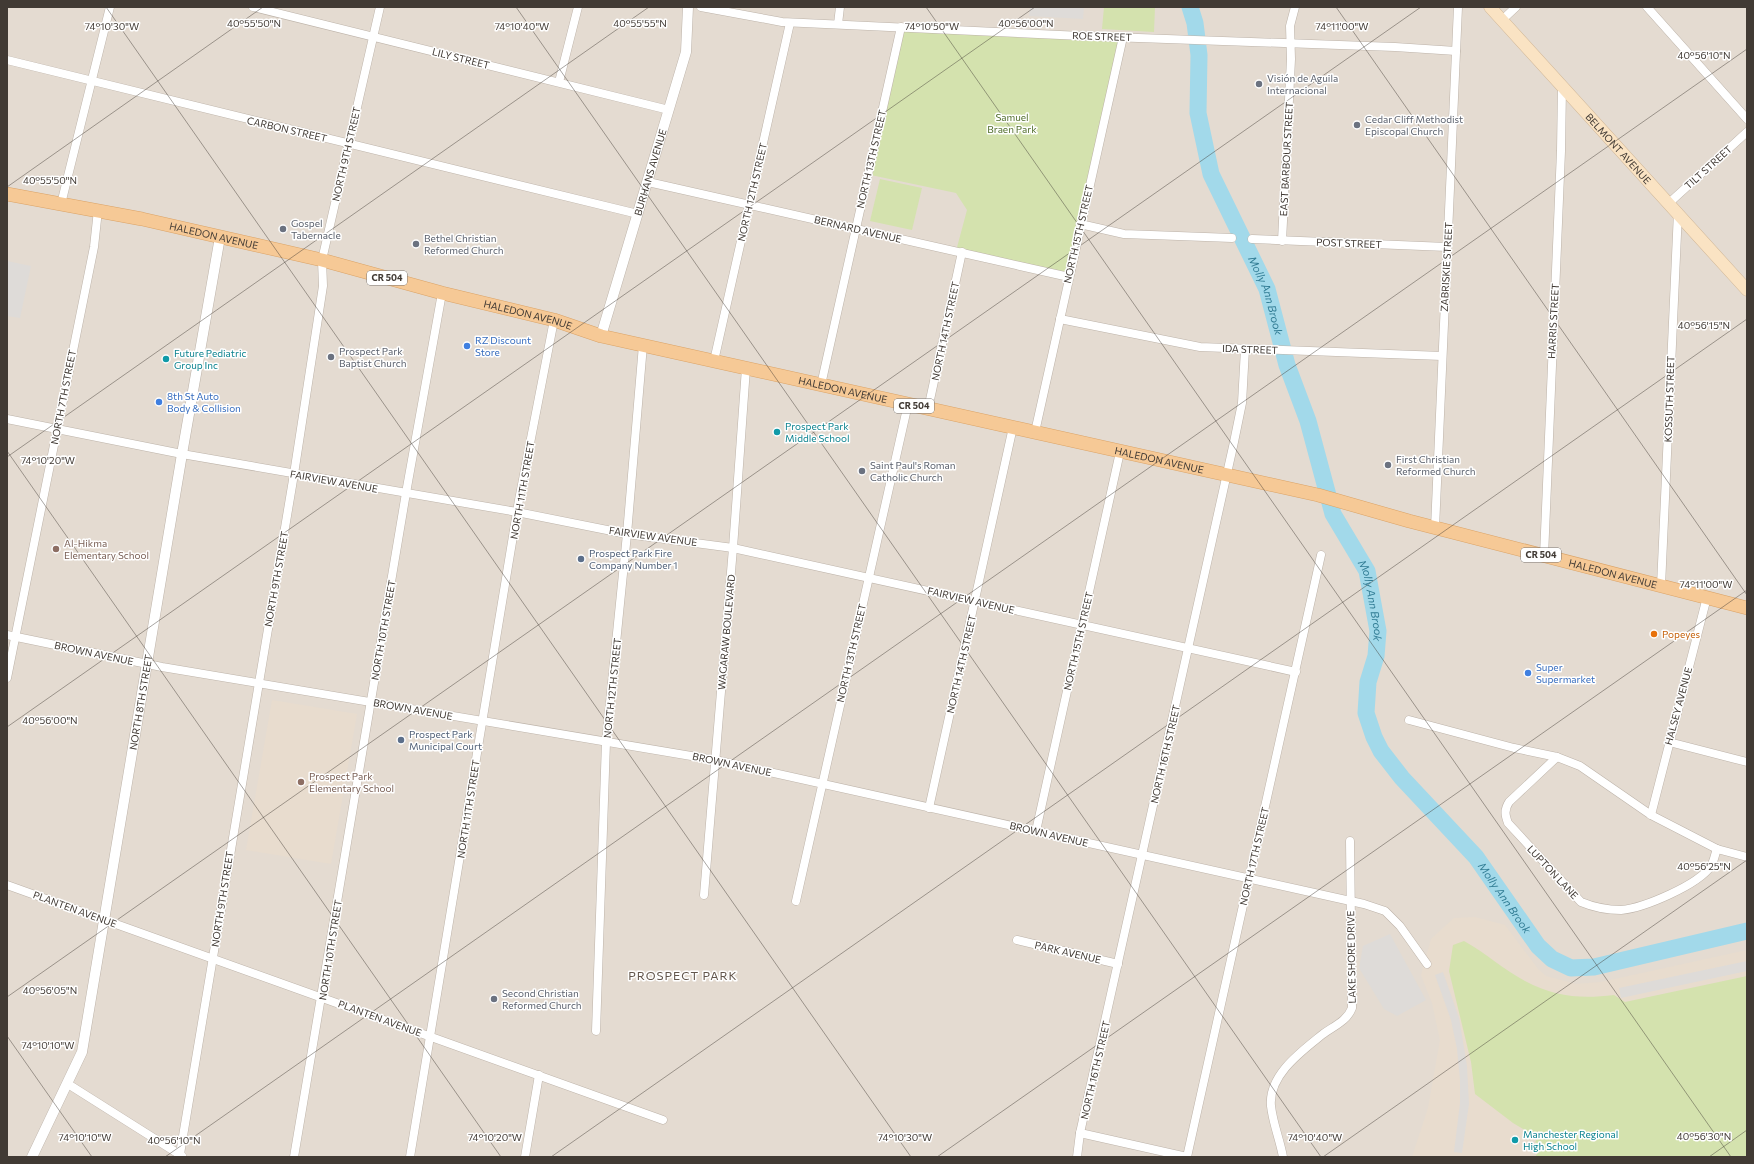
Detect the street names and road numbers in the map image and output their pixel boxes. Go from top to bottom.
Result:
street label: ROE STREET [1072,29,1133,43]
street label: LILY STREET [431,45,492,71]
street label: EAST BARBOUR STREET [1277,101,1295,217]
street label: NORTH 9TH STREET [329,105,363,202]
street label: NORTH 13TH STREET [854,108,888,209]
street label: BELMONT AVENUE [1583,111,1654,186]
street label: CARBON STREET [246,114,329,144]
street label: BURHANS AVENUE [631,127,669,217]
street label: NORTH 12TH STREET [735,141,769,242]
street label: TILT STREET [1682,142,1735,191]
street label: NORTH 15TH STREET [1061,183,1095,284]
street label: BERNARD AVENUE [813,213,903,245]
street label: HALEDON AVENUE [168,219,260,251]
street label: ZABRISKIE STREET [1438,221,1454,312]
street label: POST STREET [1316,236,1383,250]
road number: CR 504 [367,271,407,285]
street label: NORTH 14TH STREET [929,280,961,382]
street label: HARRIS STREET [1545,282,1561,359]
street label: HALEDON AVENUE [483,297,574,332]
street label: IDA STREET [1222,342,1279,356]
street label: NORTH 7TH STREET [48,348,78,445]
street label: KOSSUTH STREET [1661,355,1677,442]
street label: HALEDON AVENUE [797,374,889,405]
road number: CR 504 [894,399,934,413]
street label: NORTH 11TH STREET [507,439,537,540]
street label: HALEDON AVENUE [1114,444,1205,475]
street label: FAIRVIEW AVENUE [289,467,379,495]
street label: FAIRVIEW AVENUE [608,524,698,548]
street label: NORTH 9TH STREET [262,530,290,628]
road number: CR 504 [1521,548,1561,562]
street label: HALEDON AVENUE [1568,556,1659,591]
street label: WAGARAW BOULEVARD [715,574,737,690]
street label: NORTH 10TH STREET [368,578,398,681]
street label: FAIRVIEW AVENUE [926,584,1016,616]
street label: NORTH 15TH STREET [1061,590,1095,691]
street label: NORTH 13TH STREET [834,602,868,703]
street label: NORTH 14TH STREET [944,613,978,714]
street label: NORTH 12TH STREET [601,637,623,739]
street label: BROWN AVENUE [53,639,135,667]
street label: NORTH 8TH STREET [127,653,155,751]
street label: HALSEY AVENUE [1662,666,1694,746]
street label: BROWN AVENUE [372,696,454,722]
street label: NORTH 16TH STREET [1148,703,1182,805]
street label: BROWN AVENUE [691,750,773,778]
street label: NORTH 11TH STREET [454,758,482,859]
street label: NORTH 17TH STREET [1237,805,1271,906]
street label: BROWN AVENUE [1008,819,1090,849]
street label: LUPTON LANE [1525,843,1581,901]
street label: NORTH 9TH STREET [209,850,236,948]
street label: PLANTEN AVENUE [32,888,118,930]
street label: NORTH 10TH STREET [316,898,344,1001]
street label: LAKE SHORE DRIVE [1344,910,1358,1004]
street label: PARK AVENUE [1034,939,1102,965]
street label: PLANTEN AVENUE [337,997,423,1039]
street label: NORTH 16TH STREET [1078,1019,1112,1121]

